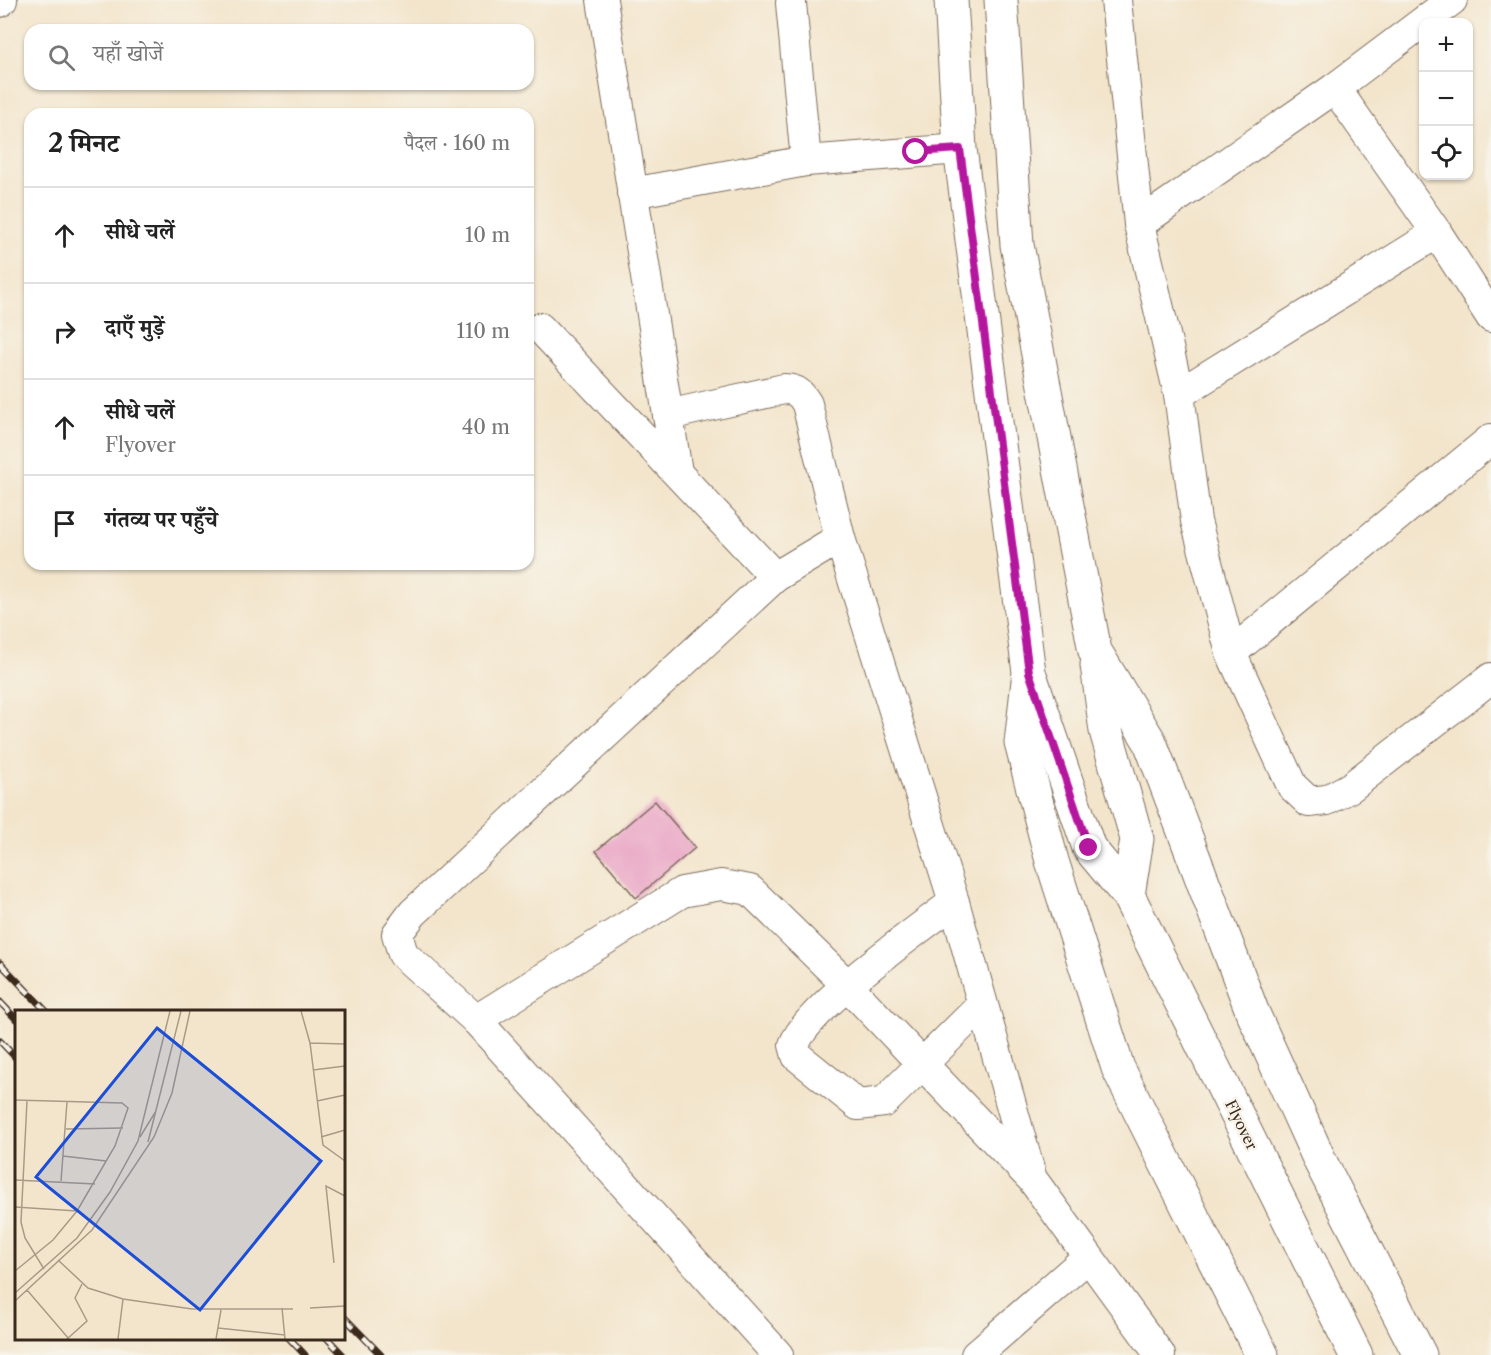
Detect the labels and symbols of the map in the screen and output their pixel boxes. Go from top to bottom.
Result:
route start [902,138,928,164]
route end [1075,834,1101,860]
inset map [15,1010,345,1340]
street label: Flyover [1221,1097,1262,1153]

